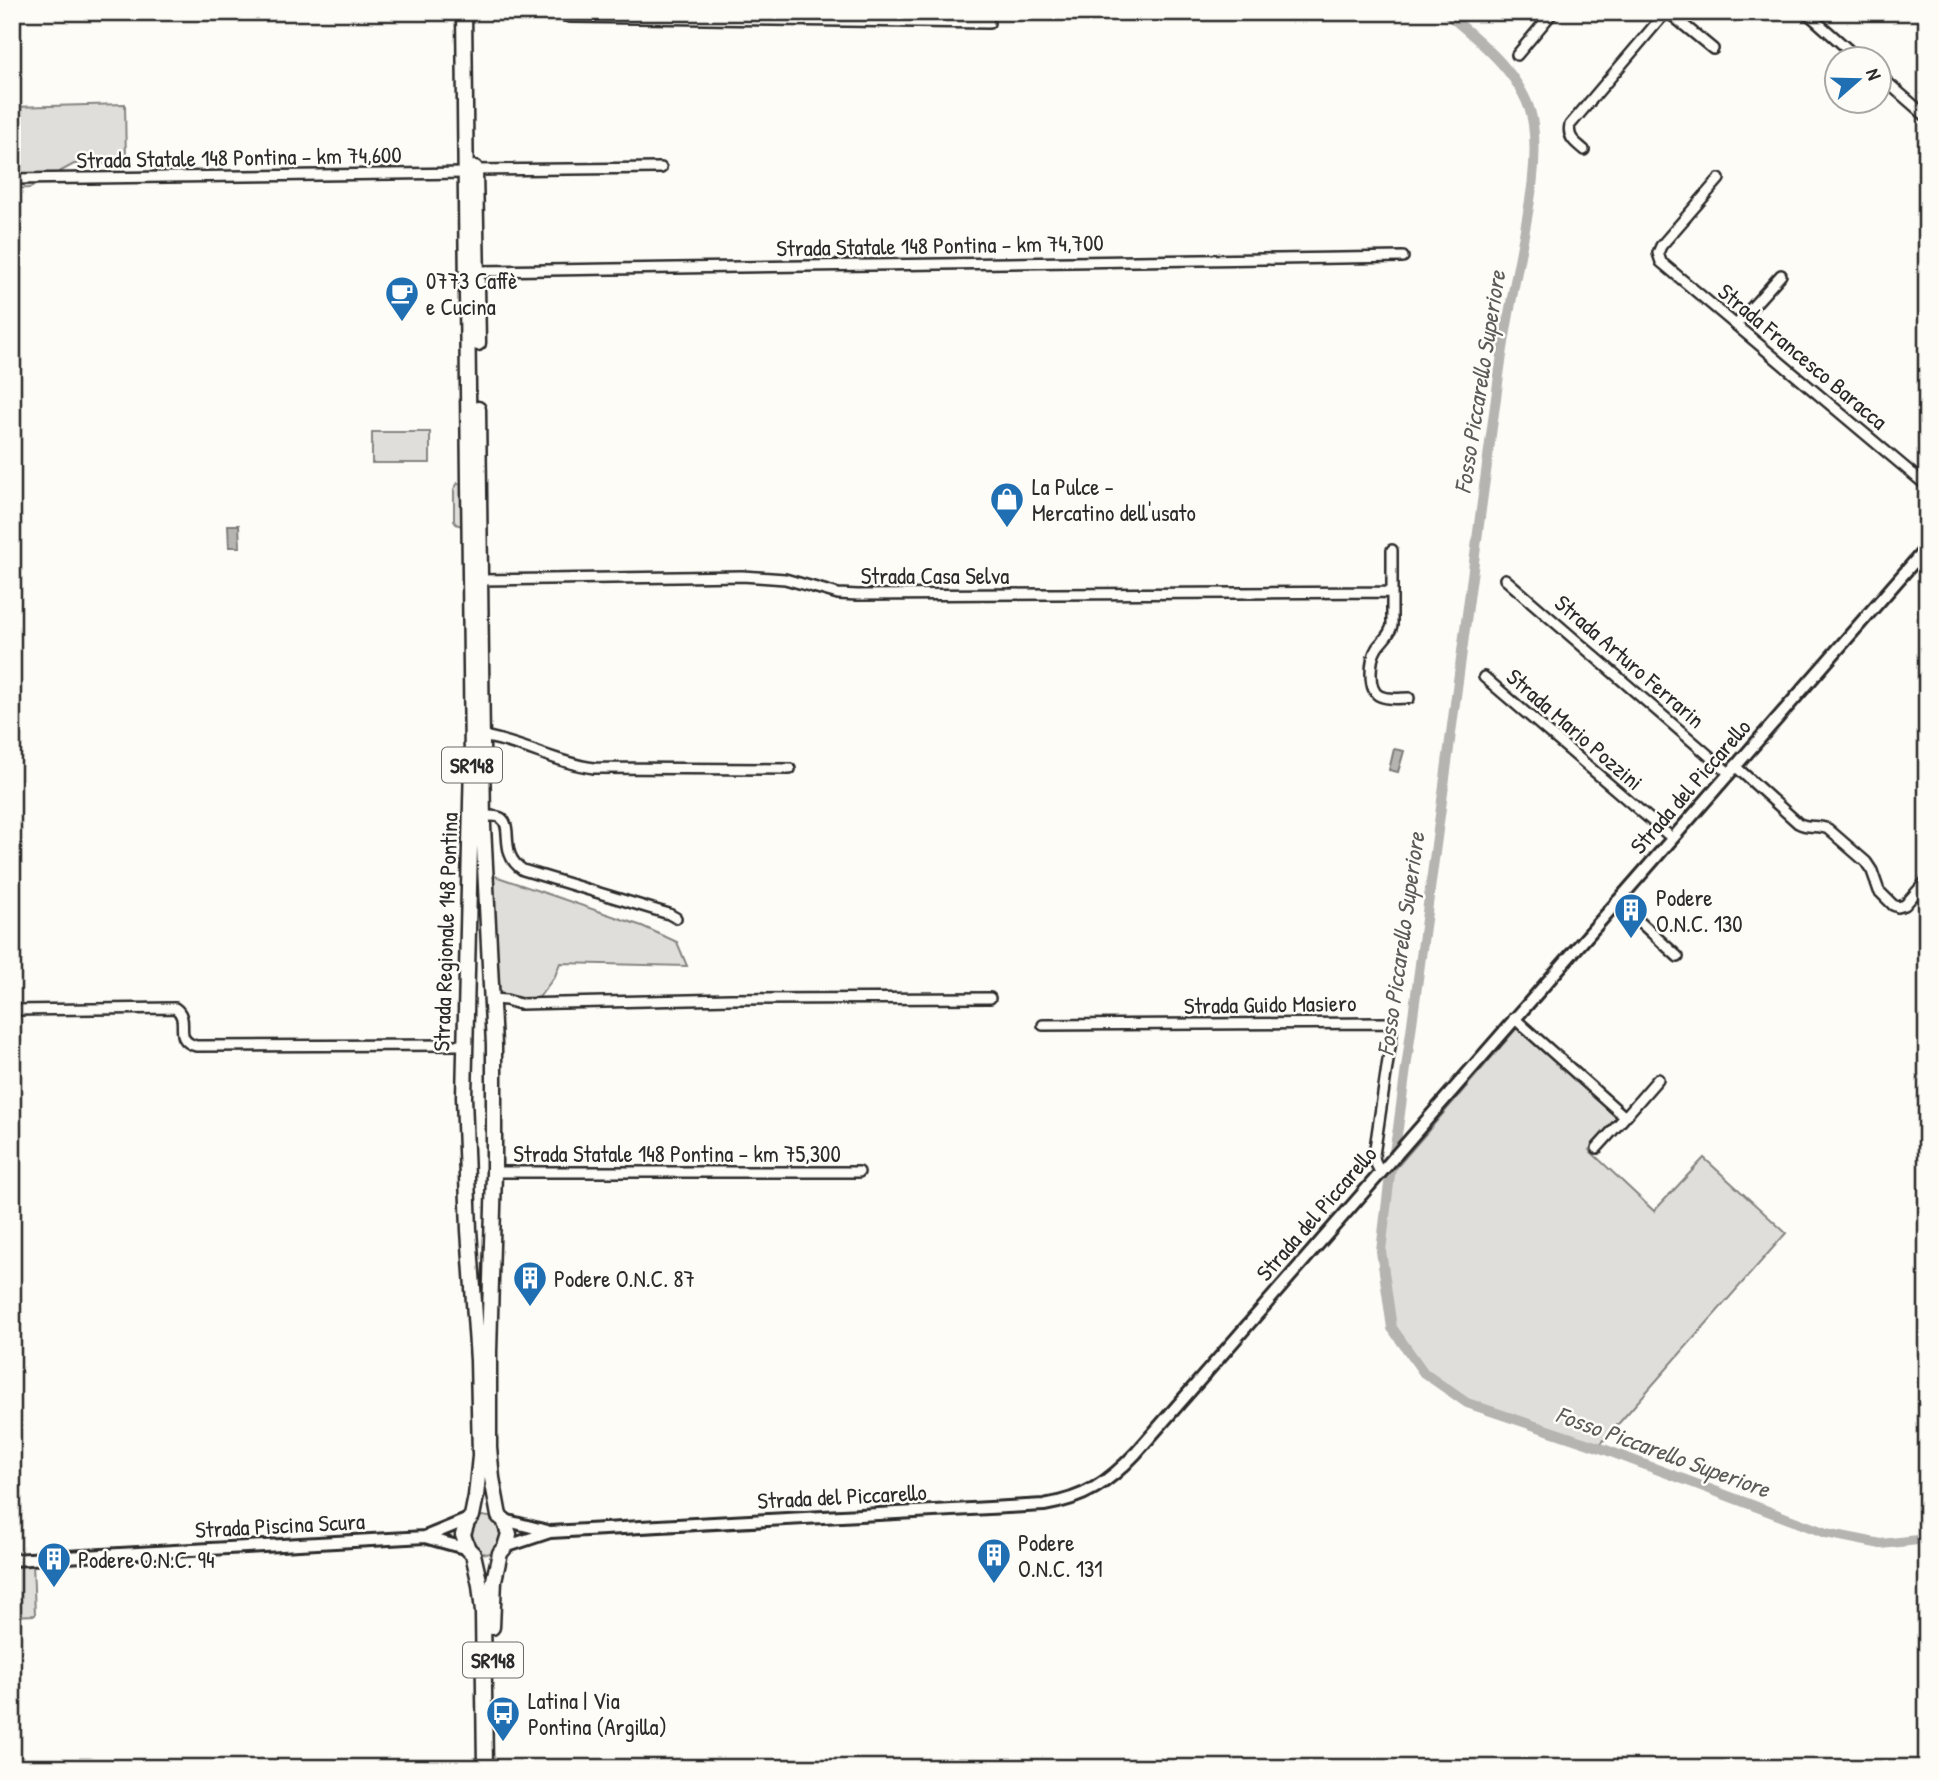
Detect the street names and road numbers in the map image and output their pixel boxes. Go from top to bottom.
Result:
street label: Strada Statale 148 Pontina – km 74,600 [76,139,402,175]
street label: Strada Statale 148 Pontina – km 74,700 [776,227,1104,263]
street label: Strada Francesco Baracca [1712,276,1894,436]
street label: Strada Casa Selva [861,560,1009,591]
street label: Strada Arturo Ferrarin [1548,587,1712,735]
street label: Strada Mario Pozzini [1500,661,1650,797]
street label: Strada del Piccarello [1623,712,1757,860]
road number: SR148 [442,748,502,782]
street label: Strada Regionale 148 Pontina [425,812,465,1052]
street label: Strada Guido Masiero [1183,987,1357,1021]
street label: Strada Statale 148 Pontina – km 75,300 [513,1138,841,1169]
street label: Strada del Piccarello [1249,1139,1383,1287]
street label: Strada del Piccarello [757,1476,927,1516]
street label: Strada Piscina Scura [194,1505,366,1545]
road number: SR148 [463,1642,523,1678]

